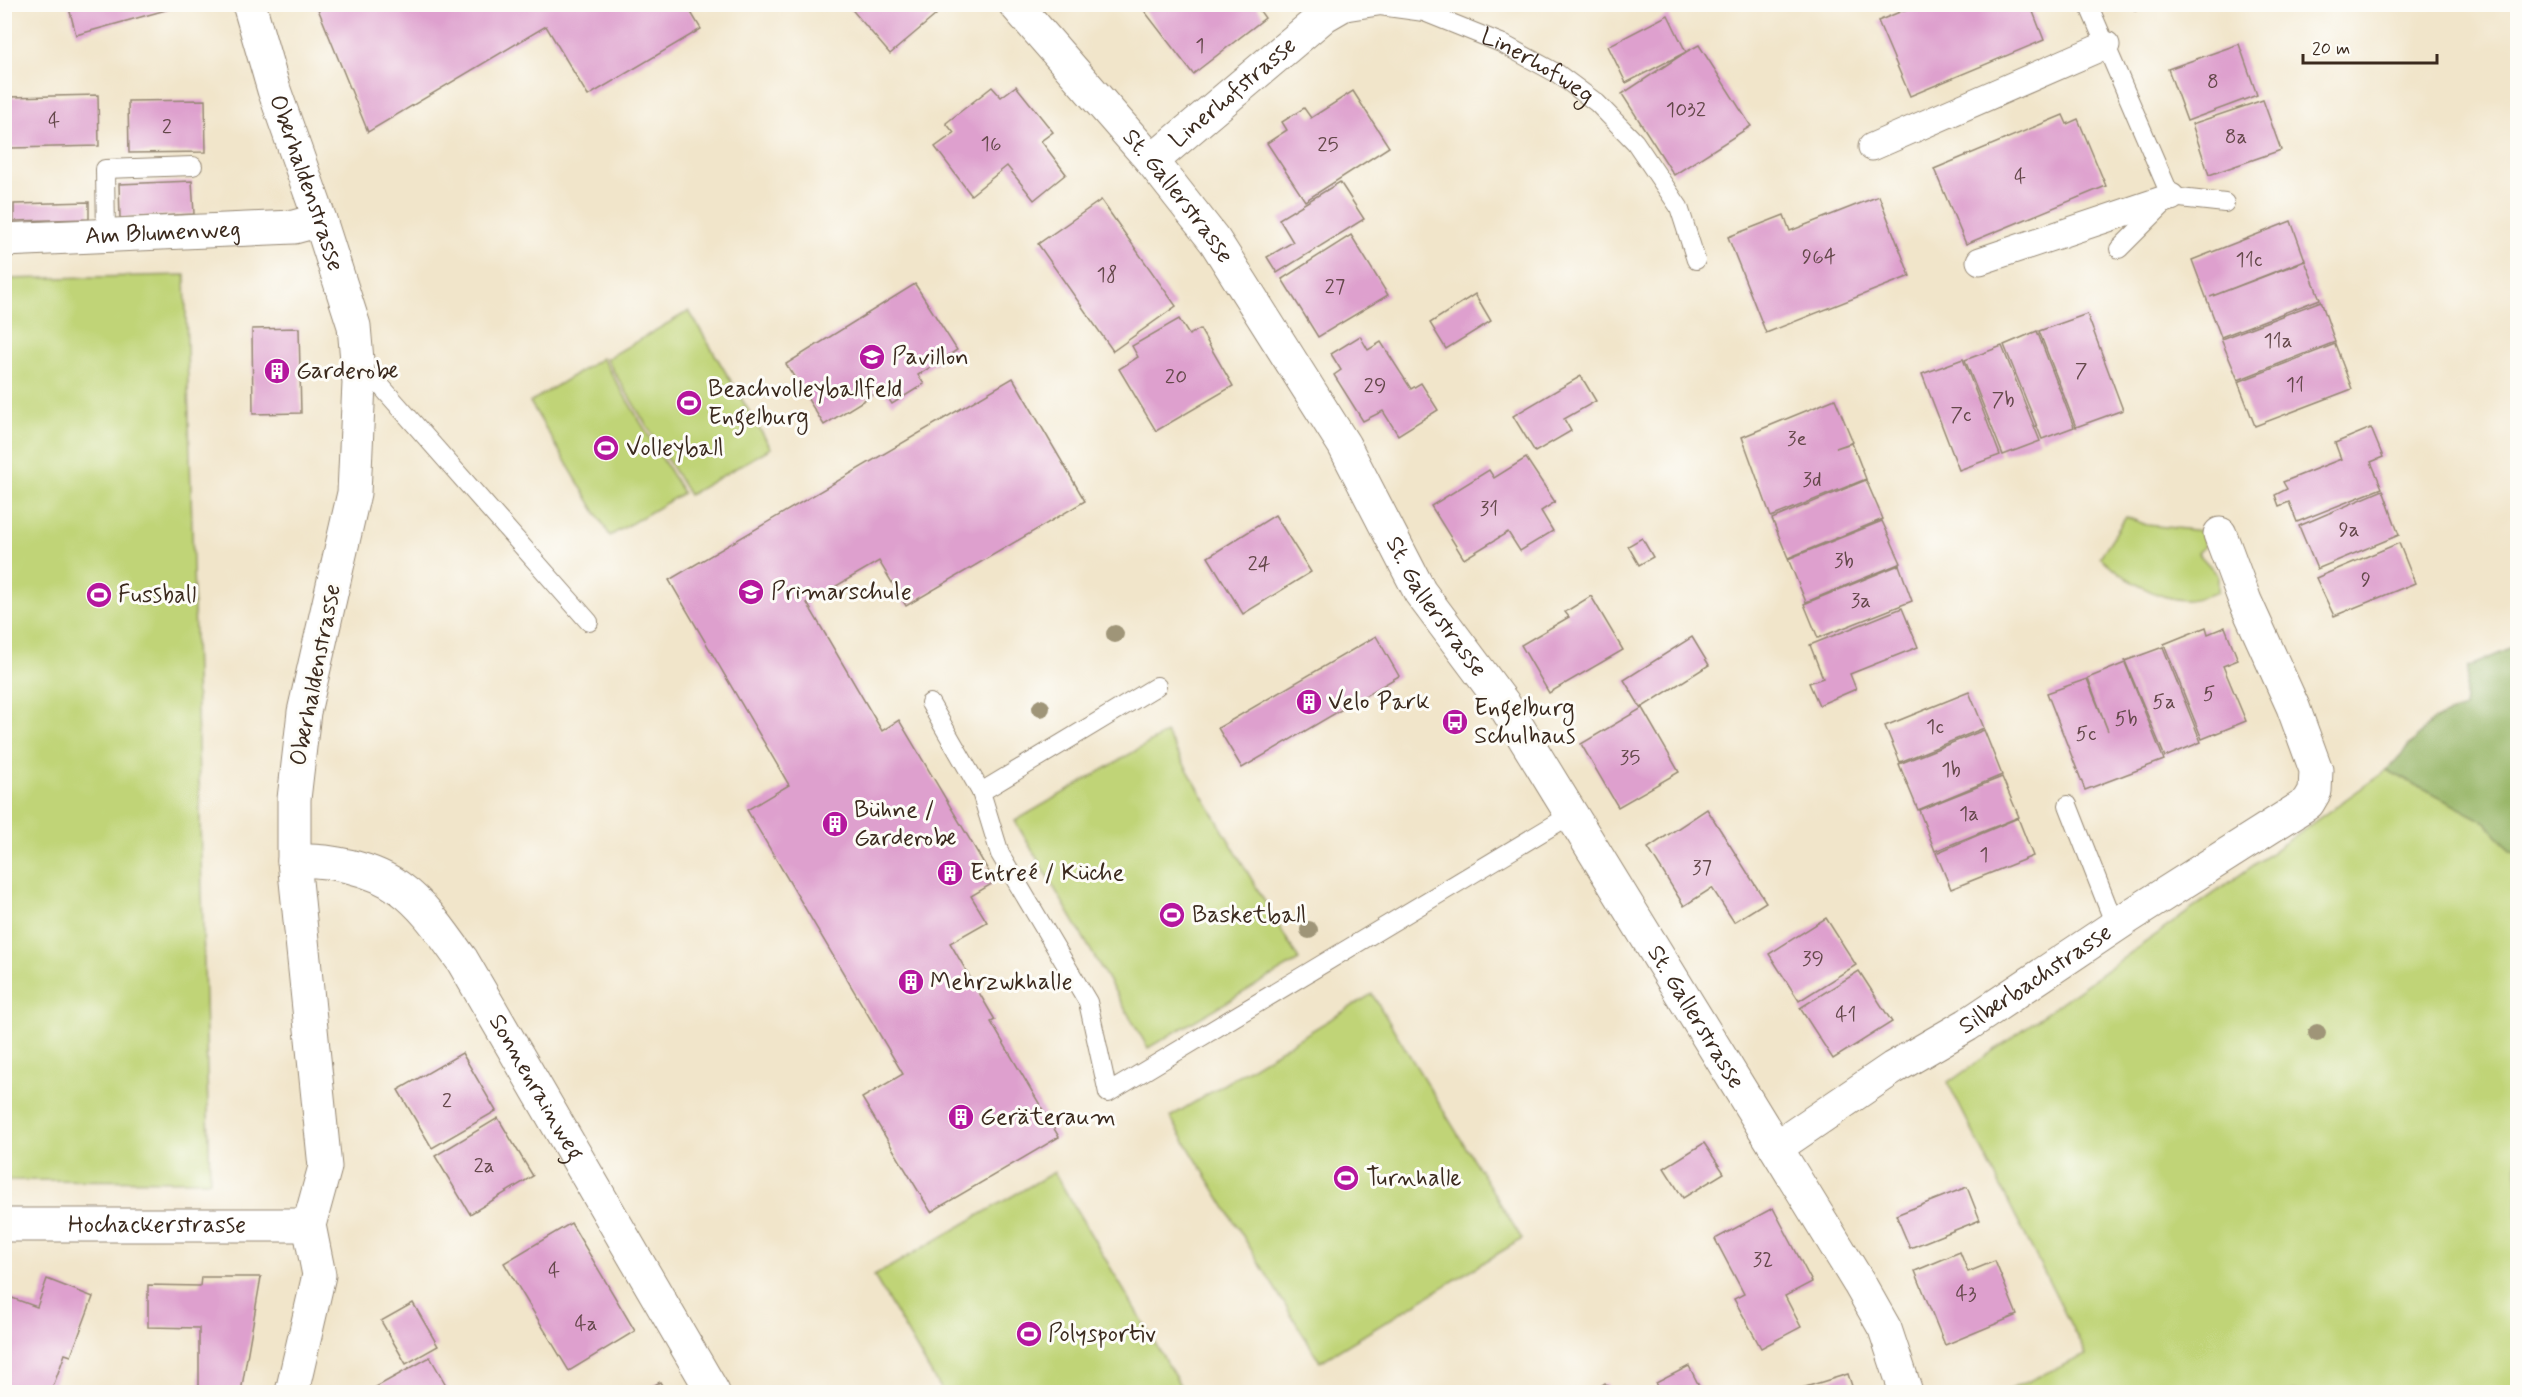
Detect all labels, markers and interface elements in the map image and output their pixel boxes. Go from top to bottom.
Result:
street label: Linerhofweg [1476,21,1601,113]
scale bar [2303,27,2436,65]
street label: Linerhofstrasse [1163,30,1303,155]
house number: 1 [1195,32,1205,60]
text: 20 m [2312,37,2350,61]
house number: 8 [2207,68,2219,96]
street label: Oberhaldenstrasse [261,91,351,275]
house number: 1032 [1666,96,1706,124]
house number: 4 [48,107,60,135]
house number: 2 [162,113,172,141]
street label: St. Gallerstrasse [1115,122,1241,269]
house number: 8a [2225,123,2247,151]
house number: 16 [981,130,1002,158]
house number: 25 [1317,131,1339,159]
house number: 4 [2014,163,2026,191]
street label: Am Blumenweg [84,214,241,252]
house number: 964 [1802,243,1836,271]
house number: 11c [2236,246,2262,274]
house number: 18 [1097,261,1117,289]
house number: 27 [1325,273,1345,301]
house number: 11a [2263,327,2293,355]
school or university icon: Pavillon [857,342,887,372]
place label: Pavillon [892,342,969,373]
building icon: Garderobe [262,356,292,386]
place label: Garderobe [296,356,398,387]
house number: 7 [2075,357,2088,385]
house number: 20 [1165,363,1187,391]
house number: 11 [2286,371,2304,399]
house number: 29 [1364,372,1386,400]
place label: Beachvolleyballfeld Engelburg [708,374,902,436]
house number: 7b [1991,386,2015,414]
sports icon: Beachvolleyballfeld Engelburg [674,388,704,418]
house number: 7c [1950,401,1972,429]
house number: 3e [1787,425,1807,453]
sports icon: Volleyball [591,433,621,463]
place label: Volleyball [626,433,724,464]
house number: 3d [1802,466,1822,494]
house number: 31 [1480,495,1498,523]
house number: 9a [2338,516,2360,544]
street label: St. Gallerstrasse [1378,531,1494,684]
house number: 3b [1834,547,1854,575]
house number: 24 [1247,550,1271,578]
house number: 9 [2361,566,2371,594]
school or university icon: Primarschule [736,577,766,607]
place label: Primarschule [771,577,912,608]
sports icon: Fussball [84,580,114,610]
place label: Fussball [118,580,196,611]
street label: Oberhaldenstrasse [283,581,349,769]
house number: 3a [1851,587,1871,615]
house number: 5 [2203,680,2215,708]
building icon: Velo Park [1294,687,1324,717]
place label: Velo Park [1328,687,1430,718]
house number: 5a [2152,688,2176,716]
place label: Engelburg Schulhaus [1474,693,1576,752]
house number: 5b [2115,705,2137,733]
bus stop icon: Engelburg Schulhaus [1440,707,1470,737]
house number: 1c [1926,713,1944,741]
house number: 5c [2075,720,2097,748]
house number: 35 [1620,744,1640,772]
house number: 1b [1941,756,1961,784]
place label: Bühne / Garderobe [854,795,956,854]
house number: 1a [1959,800,1979,828]
building icon: Bühne / Garderobe [820,809,850,839]
house number: 1 [1979,841,1989,869]
house number: 37 [1692,854,1712,882]
building icon: Entreé / Küche [935,858,965,888]
place label: Entreé / Küche [970,858,1125,889]
sports icon: Basketball [1157,900,1187,930]
place label: Basketball [1192,900,1306,931]
street label: Silberbachstrasse [1953,917,2118,1042]
street label: St. Gallerstrasse [1640,939,1752,1095]
house number: 39 [1802,945,1824,973]
building icon: Mehrzwkhalle [896,967,926,997]
place label: Mehrzwkhalle [930,967,1072,998]
house number: 41 [1835,1001,1857,1029]
street label: Sonnenrainweg [481,1009,591,1168]
house number: 2 [442,1087,452,1115]
building icon: Geräteraum [946,1102,976,1132]
place label: Geräteraum [980,1102,1116,1133]
house number: 2a [473,1152,495,1180]
sports icon: Turnhalle [1331,1163,1361,1193]
place label: Turnhalle [1366,1163,1462,1194]
street label: Hochackerstrasse [68,1210,246,1241]
house number: 32 [1753,1246,1773,1274]
house number: 4 [548,1257,560,1285]
house number: 43 [1955,1280,1977,1308]
house number: 4a [574,1310,598,1338]
sports icon: Polysportiv [1014,1319,1044,1349]
place label: Polysportiv [1048,1319,1156,1350]

